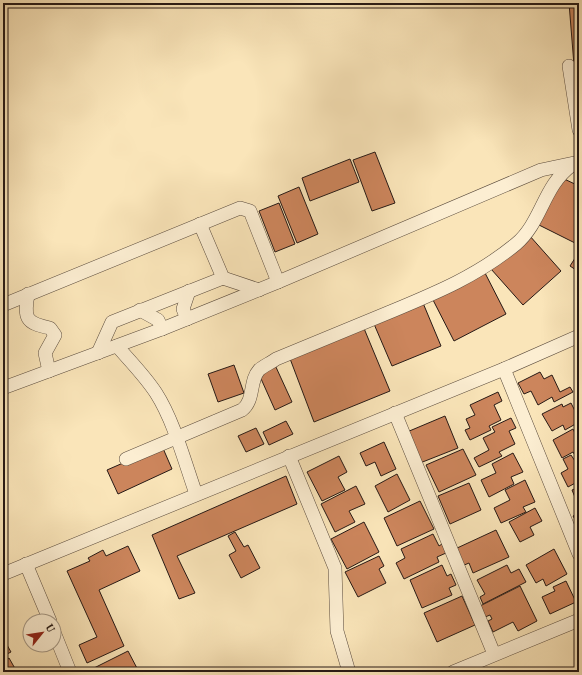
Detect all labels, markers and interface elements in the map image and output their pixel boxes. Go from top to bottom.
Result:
north arrow [22,613,62,653]
text: U [41,622,58,636]

